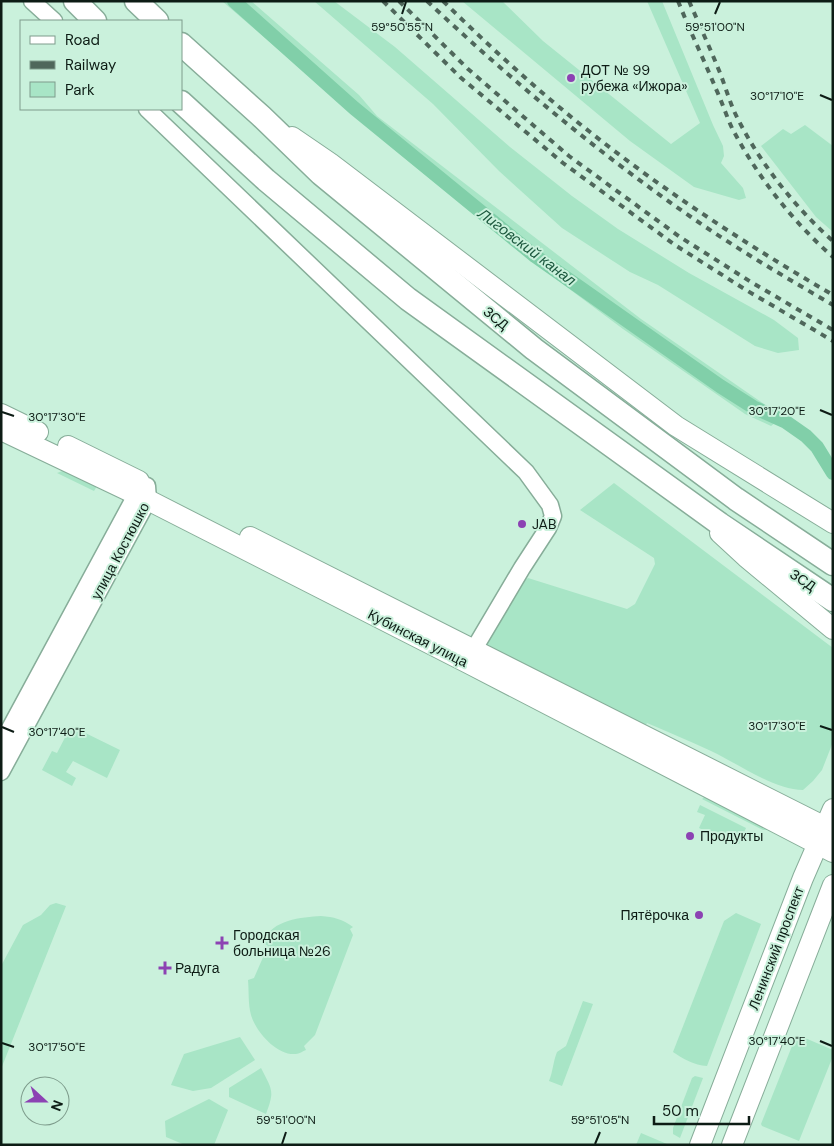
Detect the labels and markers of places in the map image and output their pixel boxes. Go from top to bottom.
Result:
place label: ДОТ № 99 рубежа «Ижора» [581,61,688,95]
marker: ДОТ № 99 рубежа «Ижора» [565,72,577,84]
place label: JAB [532,515,556,533]
marker: JAB [516,518,528,530]
place label: Продукты [700,827,763,845]
marker: Продукты [684,830,696,842]
place label: Пятёрочка [620,906,689,924]
marker: Пятёрочка [693,909,705,921]
place label: Городская больница №26 [233,926,331,960]
marker: Городская больница №26 [215,936,229,950]
place label: Радуга [175,959,220,977]
marker: Радуга [159,962,171,974]

